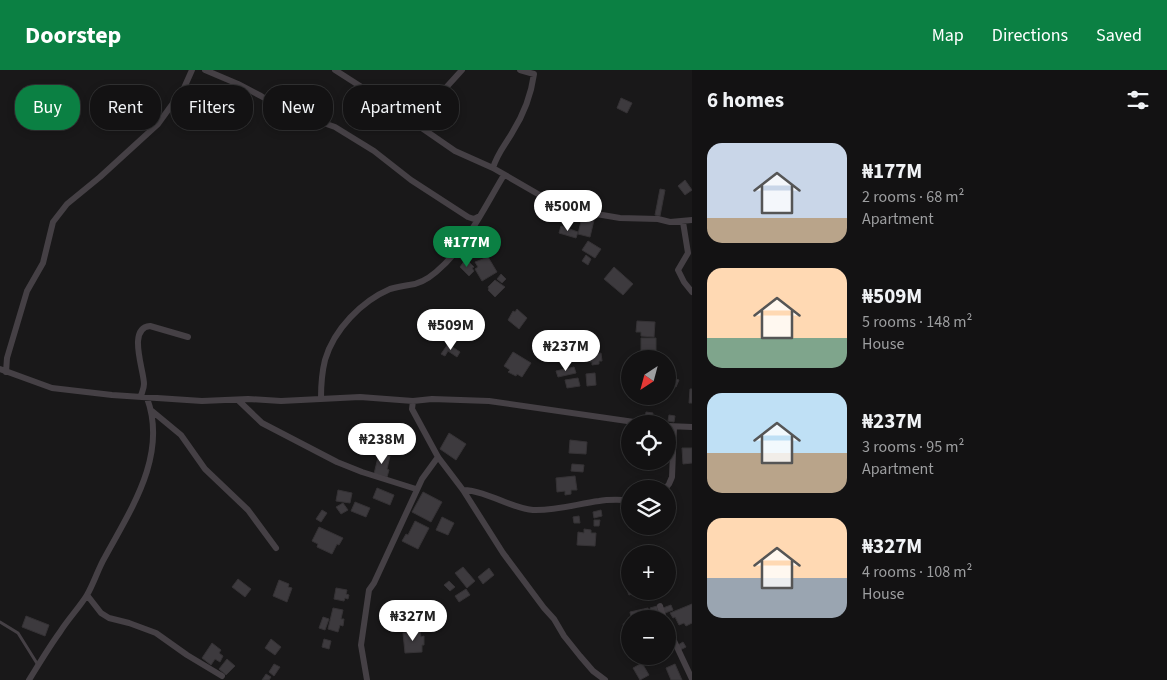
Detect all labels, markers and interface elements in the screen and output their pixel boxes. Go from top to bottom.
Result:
text: Doorstep [25,18,121,53]
text: Map [932,23,964,48]
text: Directions [992,23,1068,48]
text: Saved [1096,23,1142,48]
chip: Buy [15,85,80,130]
chip: Rent [90,85,161,130]
chip: Filters [171,85,253,130]
chip: New [263,85,333,130]
chip: Apartment [343,85,459,130]
text: 6 homes [707,85,784,115]
icon: filters [1124,86,1152,114]
text: ₦177M [862,156,922,186]
icon: home [747,163,807,223]
text: 2 rooms · 68 m² [862,186,964,208]
pin: ₦500M [533,190,603,232]
text: ₦500M [545,195,591,217]
text: Apartment [862,208,934,230]
pin: ₦177M [432,226,502,268]
text: ₦177M [444,231,490,253]
text: ₦509M [862,281,922,311]
icon: home [747,288,807,348]
pin: ₦509M [416,308,486,351]
text: 5 rooms · 148 m² [862,311,972,333]
text: ₦509M [428,314,474,336]
pin: ₦237M [531,330,601,372]
text: House [862,333,904,355]
text: ₦237M [543,335,589,357]
north arrow [621,350,676,405]
map controls [621,350,676,665]
text: ₦237M [862,406,922,436]
icon: home [747,413,807,473]
button: locate [621,415,676,470]
pin: ₦238M [347,422,417,465]
text: ₦238M [359,428,405,450]
text: 3 rooms · 95 m² [862,436,964,458]
text: Apartment [862,458,934,480]
button: layers [621,480,676,535]
text: ₦327M [862,531,922,561]
icon: home [747,538,807,598]
button: + [621,545,676,600]
text: 4 rooms · 108 m² [862,561,972,583]
text: House [862,583,904,605]
pin: ₦327M [378,600,448,642]
text: ₦327M [390,605,436,627]
button: − [621,610,676,665]

